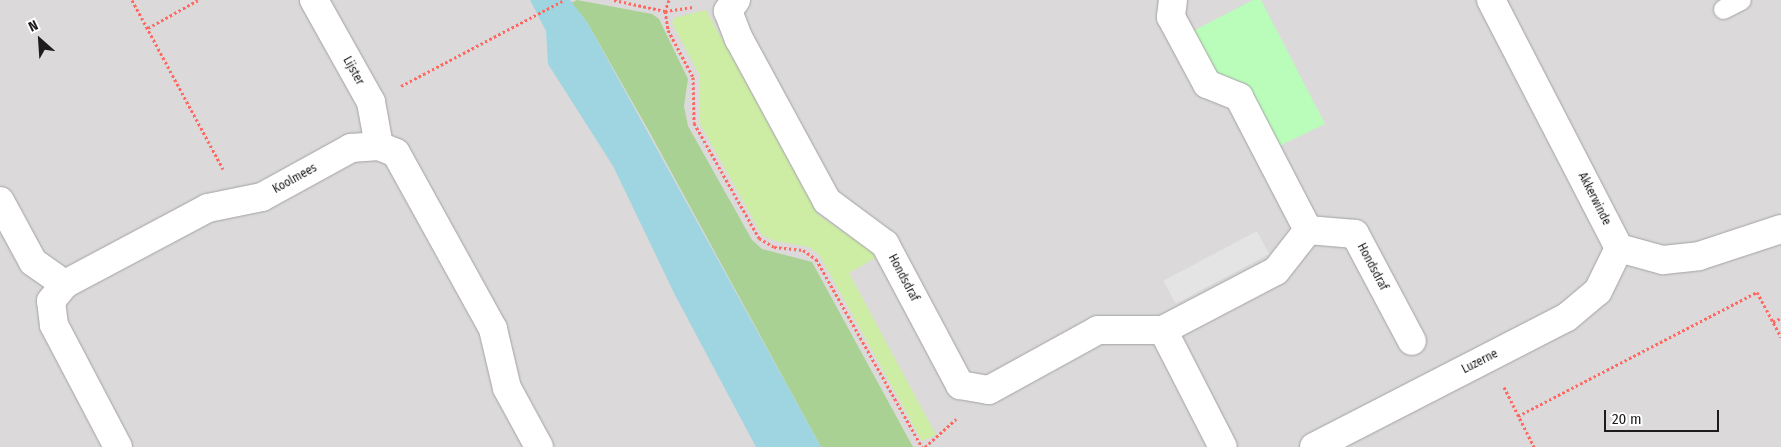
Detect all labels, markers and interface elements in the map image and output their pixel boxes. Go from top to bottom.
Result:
north arrow [15,15,65,65]
text: N [26,17,41,36]
street label: Lijster [339,54,367,88]
street label: Koolmees [270,161,320,197]
street label: Akkerwinde [1575,170,1613,228]
street label: Hondsdraf [1354,241,1390,293]
street label: Hondsdraf [885,252,921,304]
street label: Luzerne [1460,347,1500,377]
scale bar [1606,400,1721,432]
text: 20 m [1612,410,1642,428]

